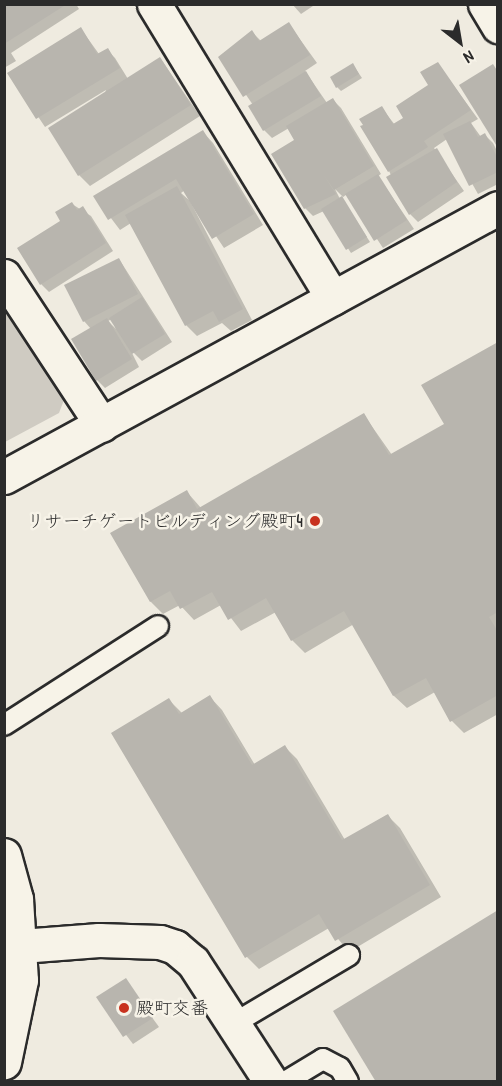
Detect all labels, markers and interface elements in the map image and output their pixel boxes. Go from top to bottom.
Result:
north arrow [430,12,490,72]
text: N [460,46,479,69]
place label: リサーチゲートビルディング殿町4 [26,510,303,532]
marker: リサーチゲートビルディング殿町4 [308,514,322,528]
place label: 殿町交番 [136,997,208,1019]
marker: 殿町交番 [117,1001,131,1015]

